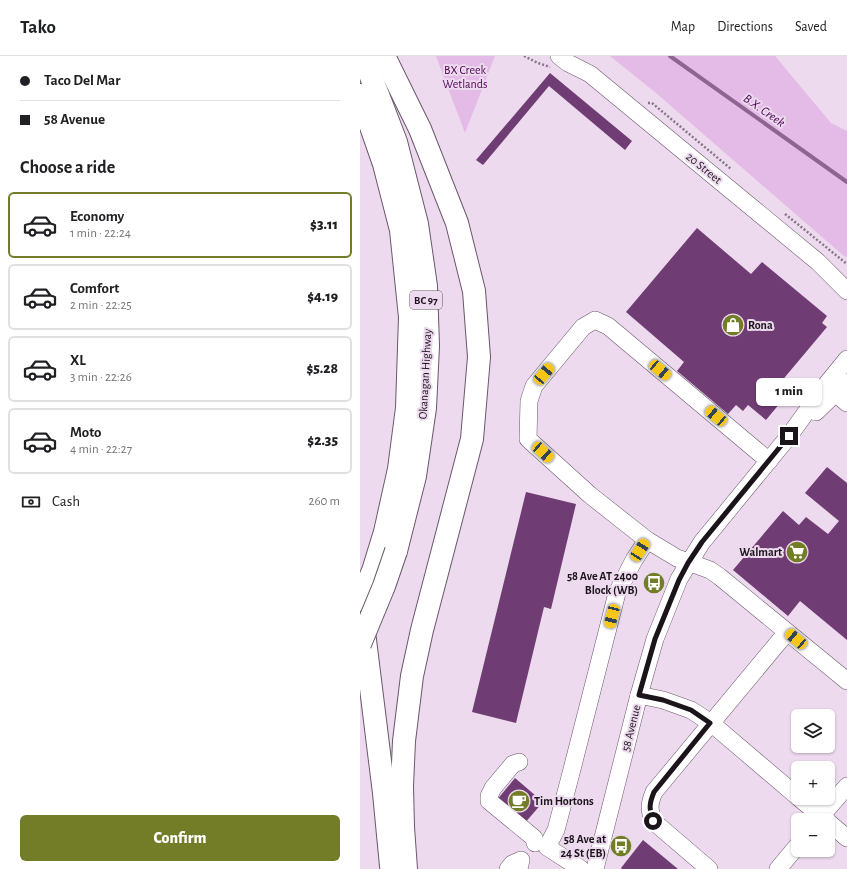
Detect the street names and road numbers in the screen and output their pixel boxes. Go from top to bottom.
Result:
street label: 20 Street [684,150,724,186]
road number: BC 97 [410,291,442,309]
street label: Okanagan Highway [417,328,434,420]
street label: 58 Avenue [619,703,643,753]

